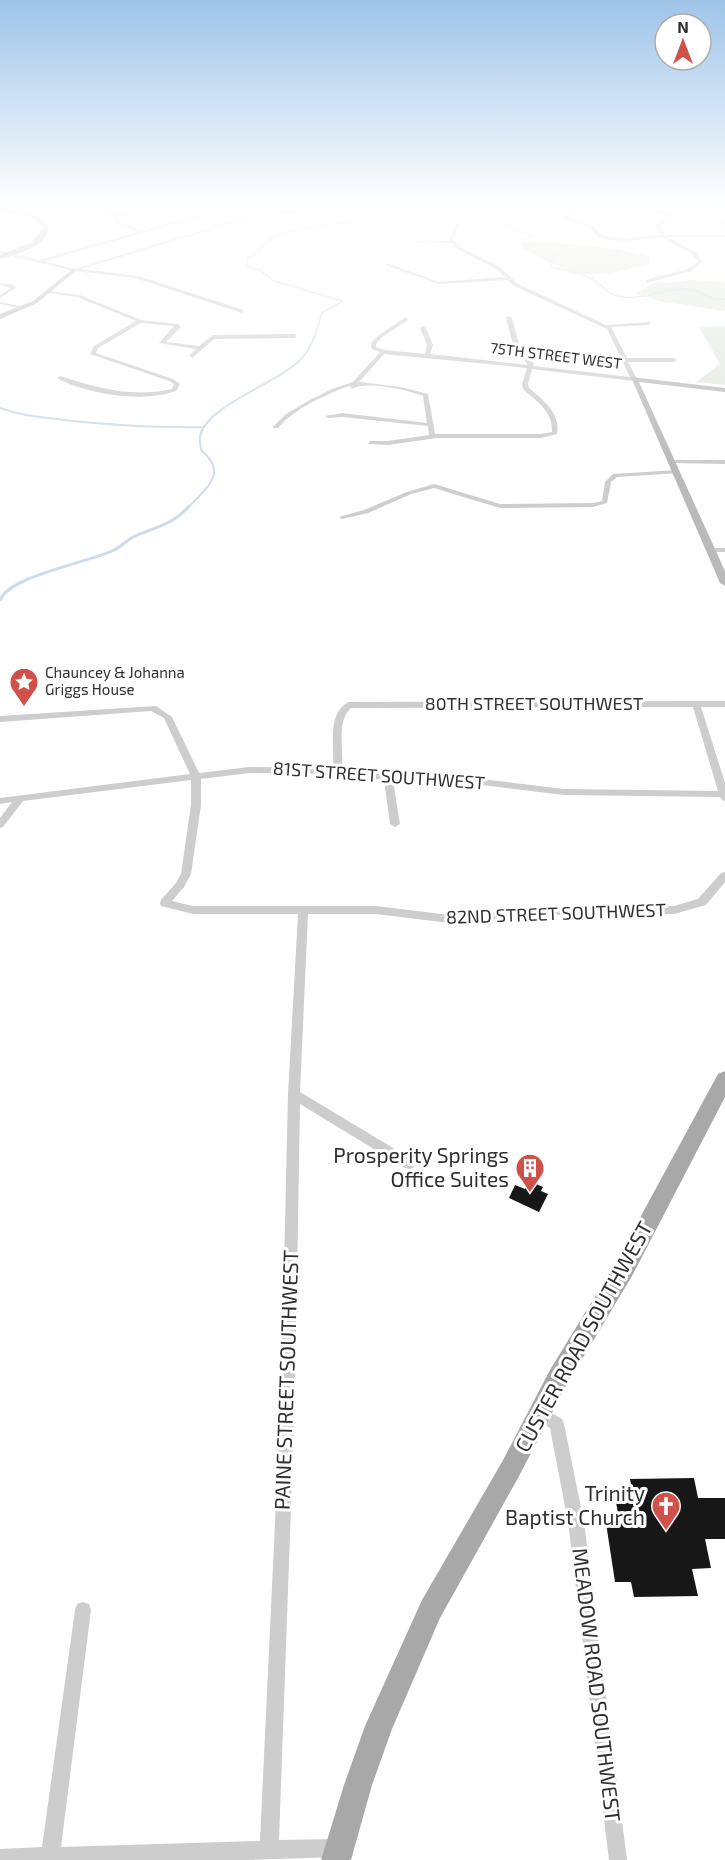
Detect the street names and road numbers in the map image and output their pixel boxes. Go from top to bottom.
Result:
street label: 75TH STREET WEST [489,338,623,372]
street label: 80TH STREET SOUTHWEST [425,692,644,714]
street label: 81ST STREET SOUTHWEST [272,757,486,793]
street label: 82ND STREET SOUTHWEST [446,898,667,928]
street label: CUSTER ROAD SOUTHWEST [509,1217,657,1456]
street label: PAINE STREET SOUTHWEST [268,1250,303,1510]
street label: MEADOW ROAD SOUTHWEST [568,1546,627,1823]

